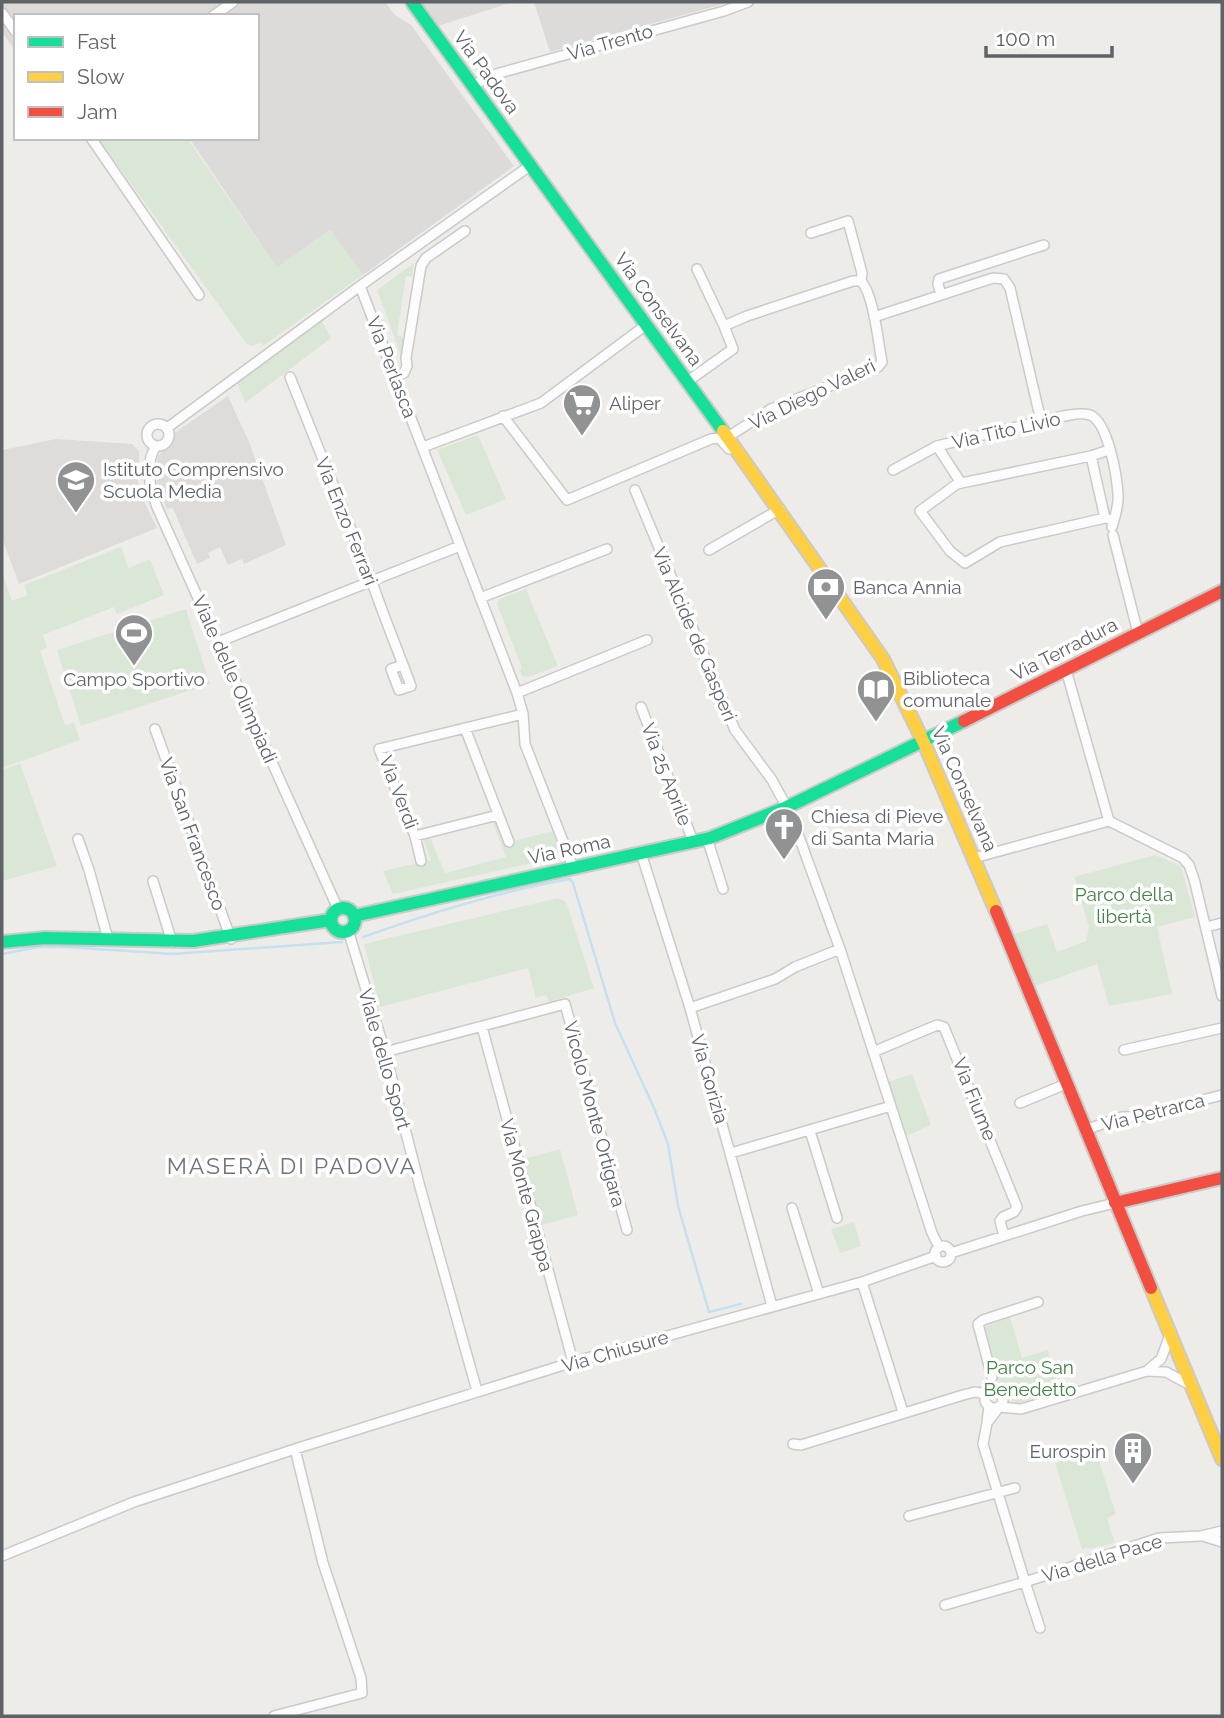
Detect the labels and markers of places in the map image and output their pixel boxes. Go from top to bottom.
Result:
supermarket icon: Aliper [561,382,603,437]
place label: Aliper [609,392,661,414]
place label: Istituto Comprensivo Scuola Media [103,458,284,502]
school or university icon: Istituto Comprensivo Scuola Media [55,459,97,514]
bank icon: Banca Annia [805,566,847,621]
place label: Banca Annia [853,576,962,598]
sports icon: Campo Sportivo [113,612,155,667]
place label: Biblioteca comunale [903,667,991,711]
place label: Campo Sportivo [63,668,205,690]
library icon: Biblioteca comunale [855,668,897,723]
place label: Chiesa di Pieve di Santa Maria [811,805,943,849]
church icon: Chiesa di Pieve di Santa Maria [763,806,805,861]
building icon: Eurospin [1112,1430,1154,1485]
place label: Eurospin [1030,1440,1106,1462]

